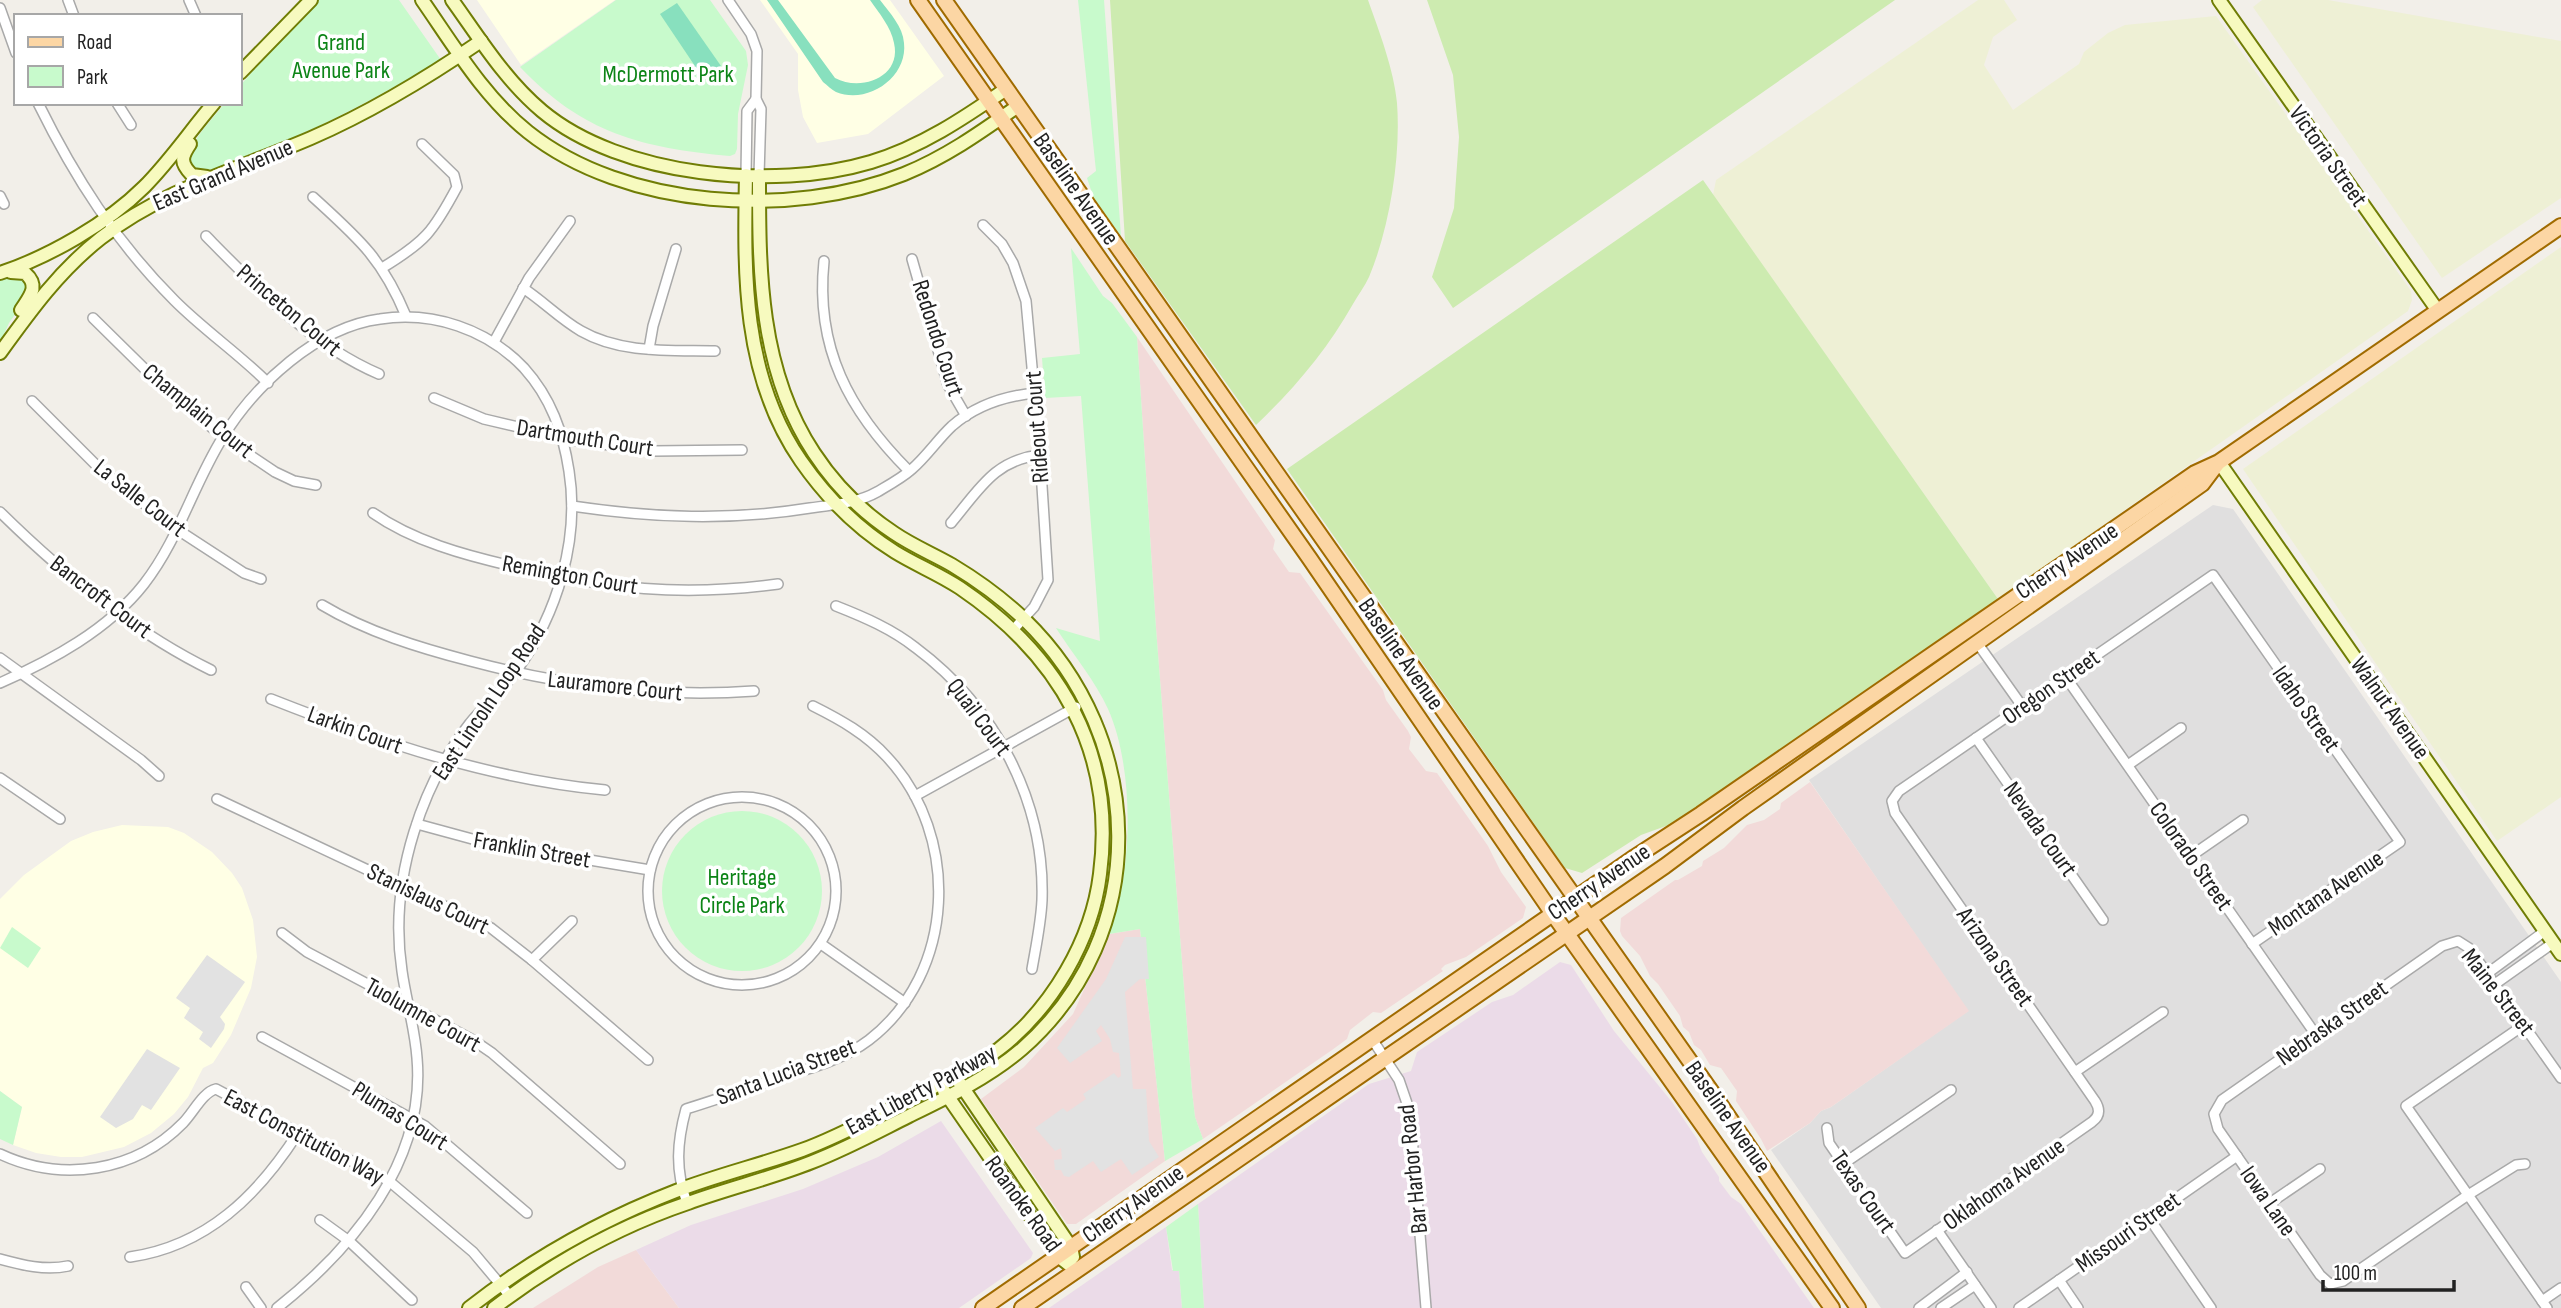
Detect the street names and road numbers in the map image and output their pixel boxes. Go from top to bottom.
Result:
street label: Victoria Street [2283,100,2373,212]
street label: Baseline Avenue [1027,127,1125,251]
street label: East Grand Avenue [149,133,297,217]
street label: Princeton Court [231,258,347,362]
street label: Redondo Court [906,276,970,400]
street label: Champlain Court [137,357,259,465]
street label: Rideout Court [1019,370,1055,484]
street label: Dartmouth Court [515,413,655,463]
street label: La Salle Court [88,453,192,543]
street label: Cherry Avenue [2010,516,2124,606]
street label: Bancroft Court [44,549,158,645]
street label: Remington Court [500,549,640,601]
street label: Baseline Avenue [1352,592,1450,716]
street label: East Lincoln Loop Road [426,618,552,786]
street label: Oregon Street [1997,643,2105,731]
street label: Walnut Avenue [2344,651,2436,765]
street label: Idaho Street [2266,660,2346,758]
street label: Lauramore Court [546,665,684,707]
street label: Quail Court [940,672,1018,762]
street label: Larkin Court [304,700,406,760]
street label: Nevada Court [1997,776,2083,882]
street label: Colorado Street [2143,796,2239,916]
street label: Franklin Street [471,825,593,875]
street label: Cherry Avenue [1542,837,1656,927]
street label: Montana Avenue [2263,844,2389,942]
street label: Stanislaus Court [362,857,494,941]
street label: Arizona Street [1950,901,2040,1012]
street label: Maine Street [2455,943,2541,1041]
street label: Tuolumne Court [360,971,486,1059]
street label: Nebraska Street [2271,974,2393,1072]
street label: Santa Lucia Street [712,1032,860,1112]
street label: East Liberty Parkway [841,1038,1001,1142]
street label: Baseline Avenue [1679,1055,1777,1179]
street label: Plumas Court [347,1075,453,1157]
street label: East Constitution Way [219,1083,389,1191]
street label: Bar Harbor Road [1392,1103,1434,1235]
street label: Oklahoma Avenue [1937,1131,2071,1237]
street label: Texas Court [1824,1145,1902,1239]
street label: Roanoke Road [978,1150,1068,1258]
street label: Cherry Avenue [1077,1158,1189,1250]
street label: Iowa Lane [2233,1160,2303,1242]
street label: Missouri Street [2070,1185,2186,1279]

